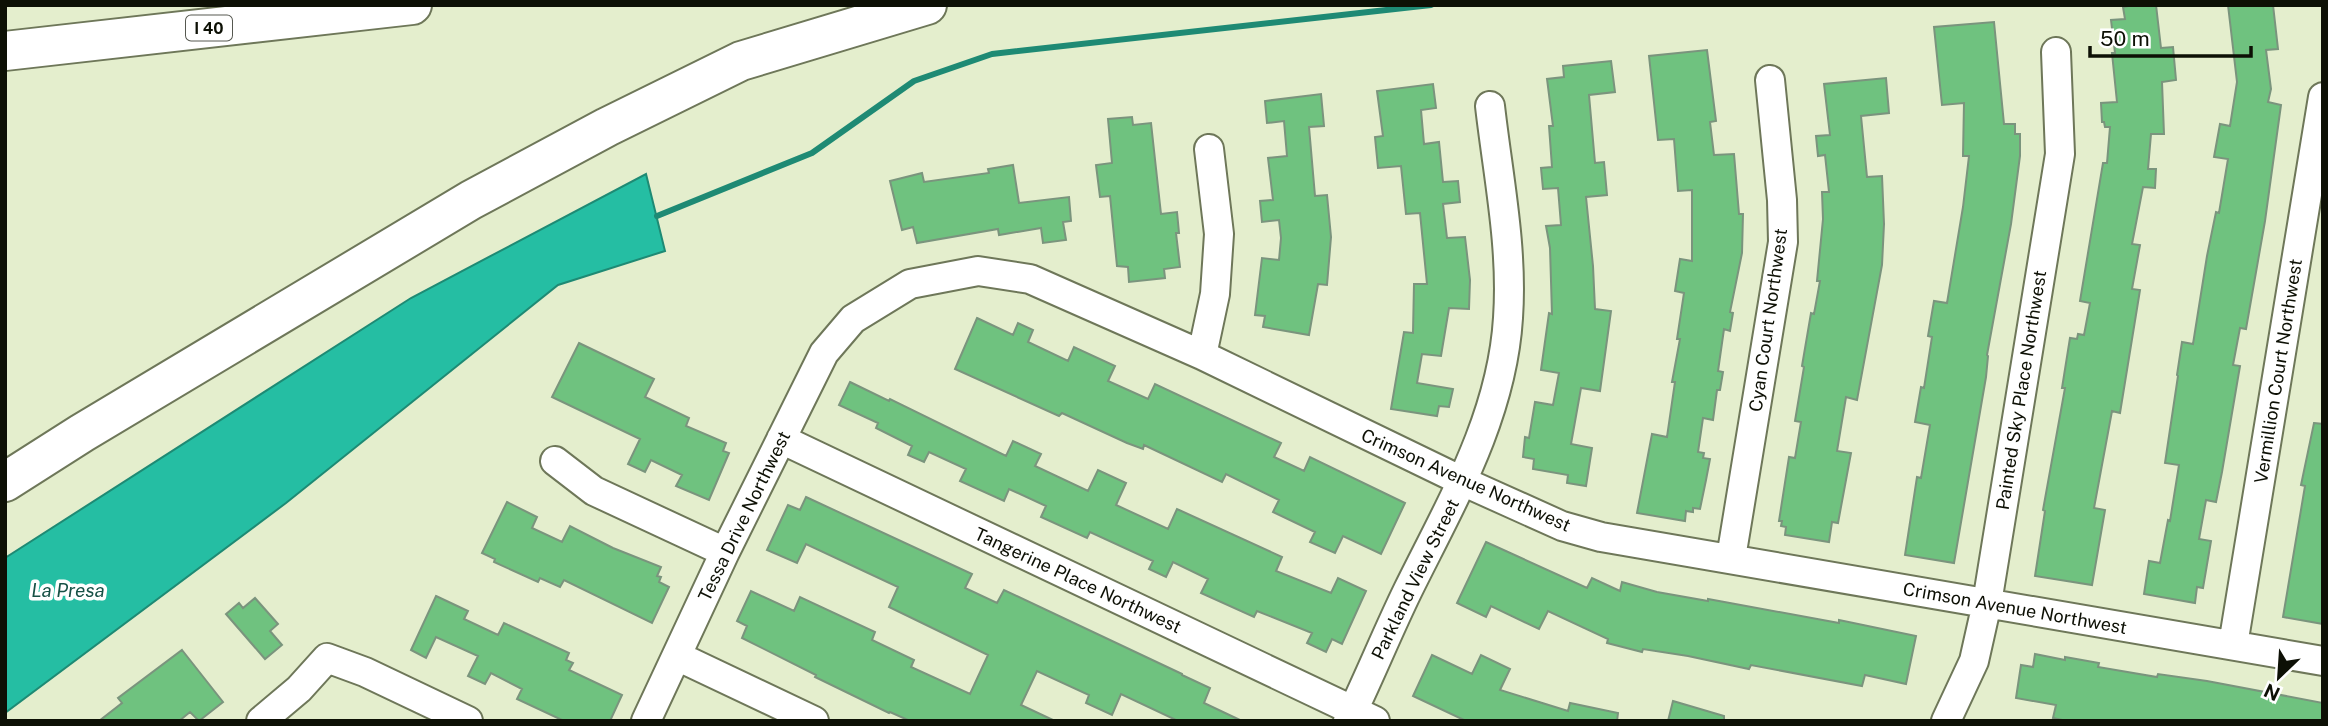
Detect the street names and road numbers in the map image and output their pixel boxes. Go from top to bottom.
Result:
road number: I 40 [186,16,232,40]
street label: Cyan Court Northwest [1745,227,1791,413]
street label: Vermillion Court Northwest [2250,257,2306,485]
street label: Painted Sky Place Northwest [1992,269,2050,511]
street label: Crimson Avenue Northwest [1358,424,1574,536]
street label: Tessa Drive Northwest [694,427,794,605]
street label: Parkland View Street [1367,495,1463,663]
street label: Tangerine Place Northwest [971,523,1185,637]
street label: Crimson Avenue Northwest [1901,578,2129,638]

